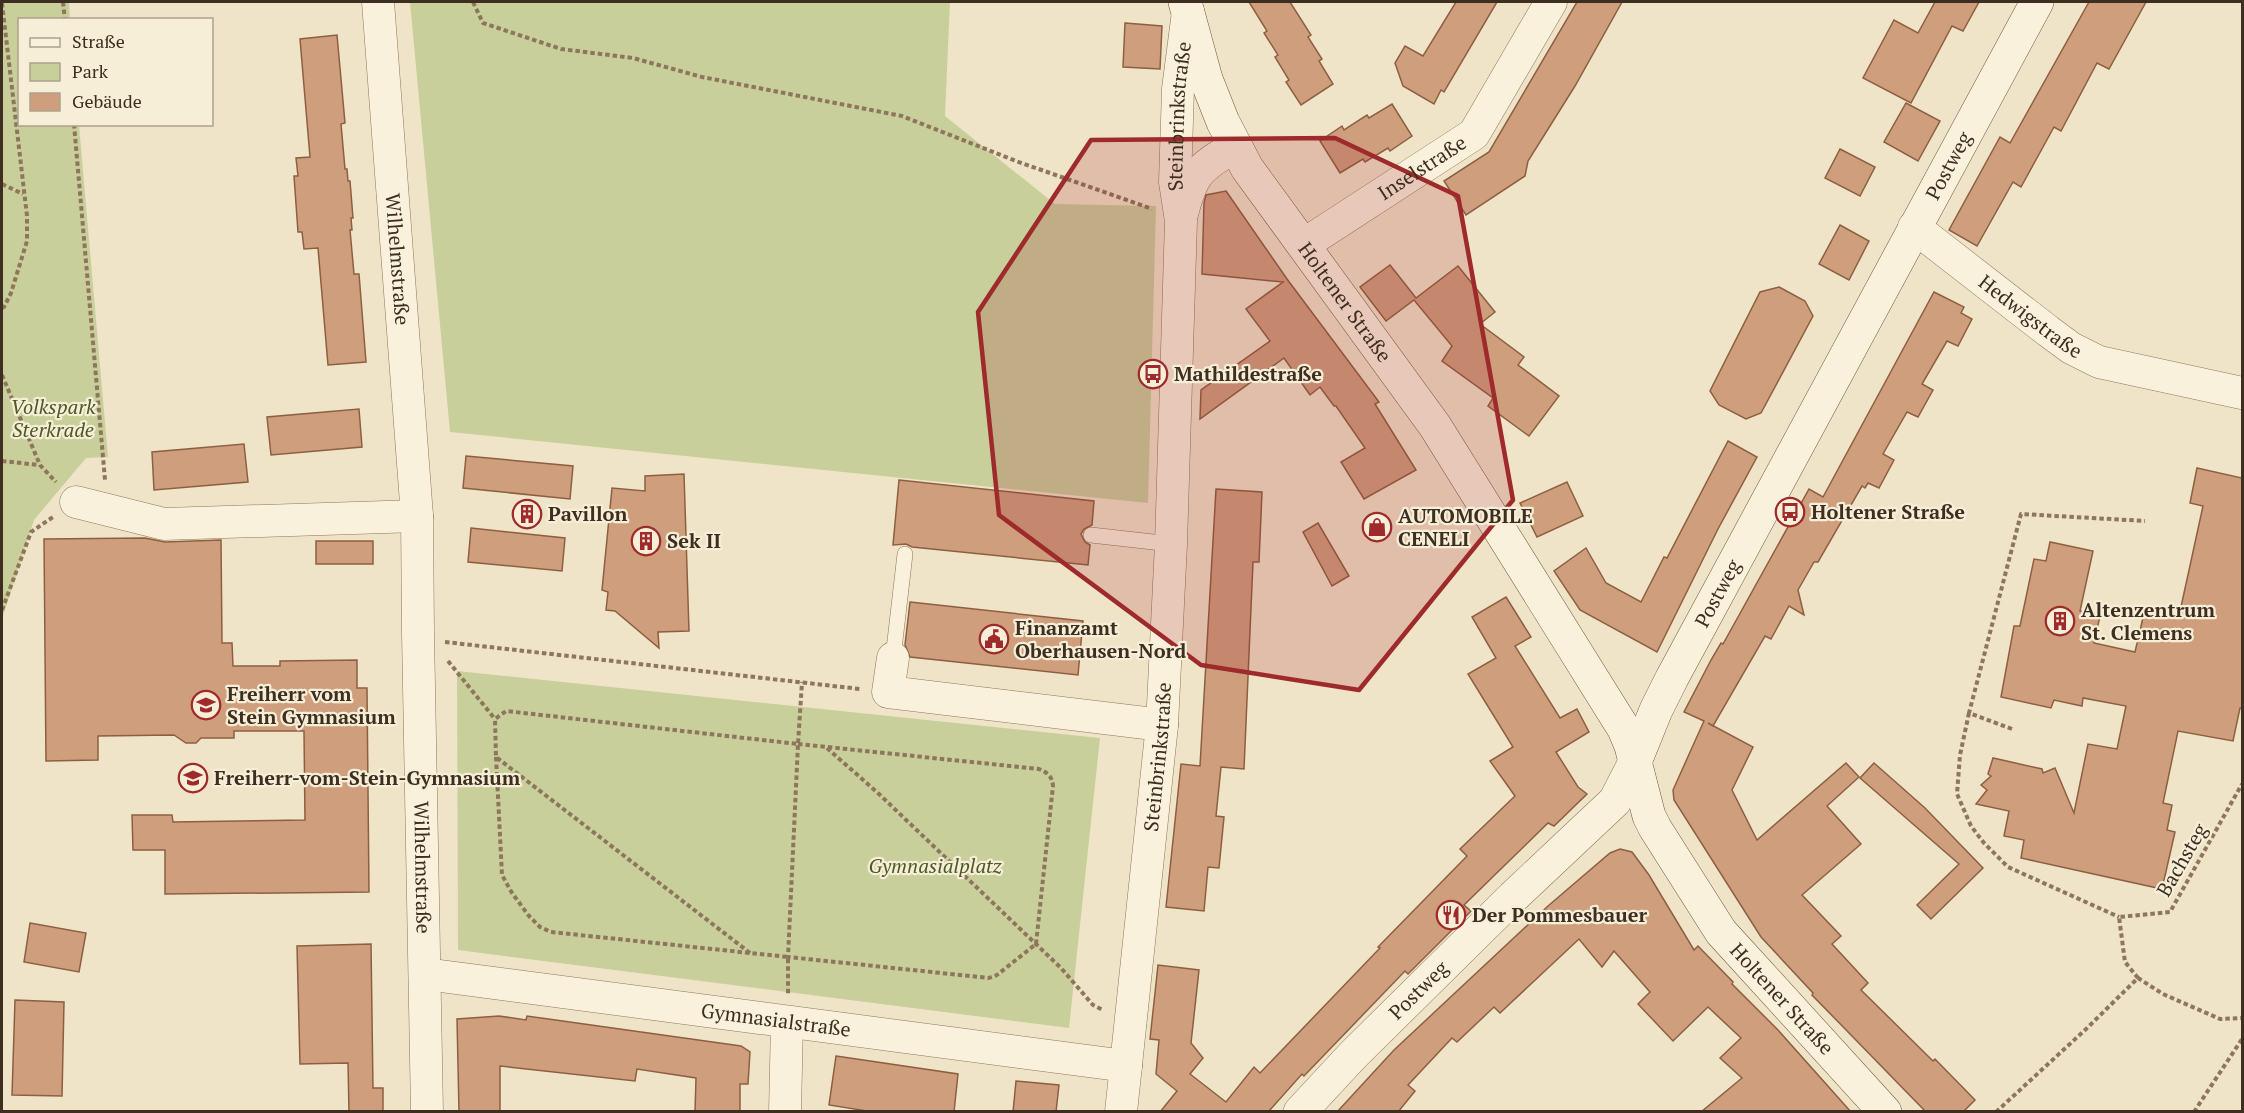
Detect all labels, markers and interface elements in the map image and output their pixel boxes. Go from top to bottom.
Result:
legend [18,18,213,126]
text: Straße [72,29,125,53]
street label: Steinbrinkstraße [1161,40,1197,193]
text: Park [72,59,109,83]
text: Gebäude [72,89,142,113]
street label: Postweg [1919,126,1978,204]
street label: Inselstraße [1372,129,1471,206]
street label: Wilhelmstraße [380,192,416,326]
street label: Holtener Straße [1292,236,1398,367]
street label: Hedwigstraße [1973,268,2087,364]
bus stop icon: Mathildestraße [1137,358,1169,390]
place label: Mathildestraße [1174,360,1322,387]
park label: Volkspark Sterkrade [10,393,96,443]
bus stop icon: Holtener Straße [1774,496,1806,528]
building icon: Pavillon [511,498,543,530]
place label: Holtener Straße [1811,498,1965,525]
place label: Pavillon [548,500,627,527]
place label: AUTOMOBILE CENELI [1398,502,1533,552]
shop icon: AUTOMOBILE CENELI [1361,511,1393,543]
building icon: Sek II [630,525,662,557]
place label: Sek II [667,527,721,554]
street label: Postweg [1688,554,1747,632]
place label: Altenzentrum St. Clemens [2081,596,2216,646]
building icon: Altenzentrum St. Clemens [2044,605,2076,637]
place label: Finanzamt Oberhausen-Nord [1015,614,1186,664]
public building icon: Finanzamt Oberhausen-Nord [978,623,1010,655]
place label: Freiherr vom Stein Gymnasium [227,680,396,730]
street label: Steinbrinkstraße [1137,682,1177,833]
school or university icon: Freiherr vom Stein Gymnasium [190,689,222,721]
school or university icon: Freiherr-vom-Stein-Gymnasium [177,762,209,794]
place label: Freiherr-vom-Stein-Gymnasium [214,764,521,791]
street label: Wilhelmstraße [408,801,438,934]
street label: Bachsteg [2150,818,2214,901]
park label: Gymnasialplatz [868,852,1003,879]
restaurant icon: Der Pommesbauer [1435,899,1467,931]
place label: Der Pommesbauer [1472,901,1647,928]
street label: Holtener Straße [1724,937,1840,1060]
street label: Postweg [1383,954,1454,1025]
street label: Gymnasialstraße [700,996,853,1043]

